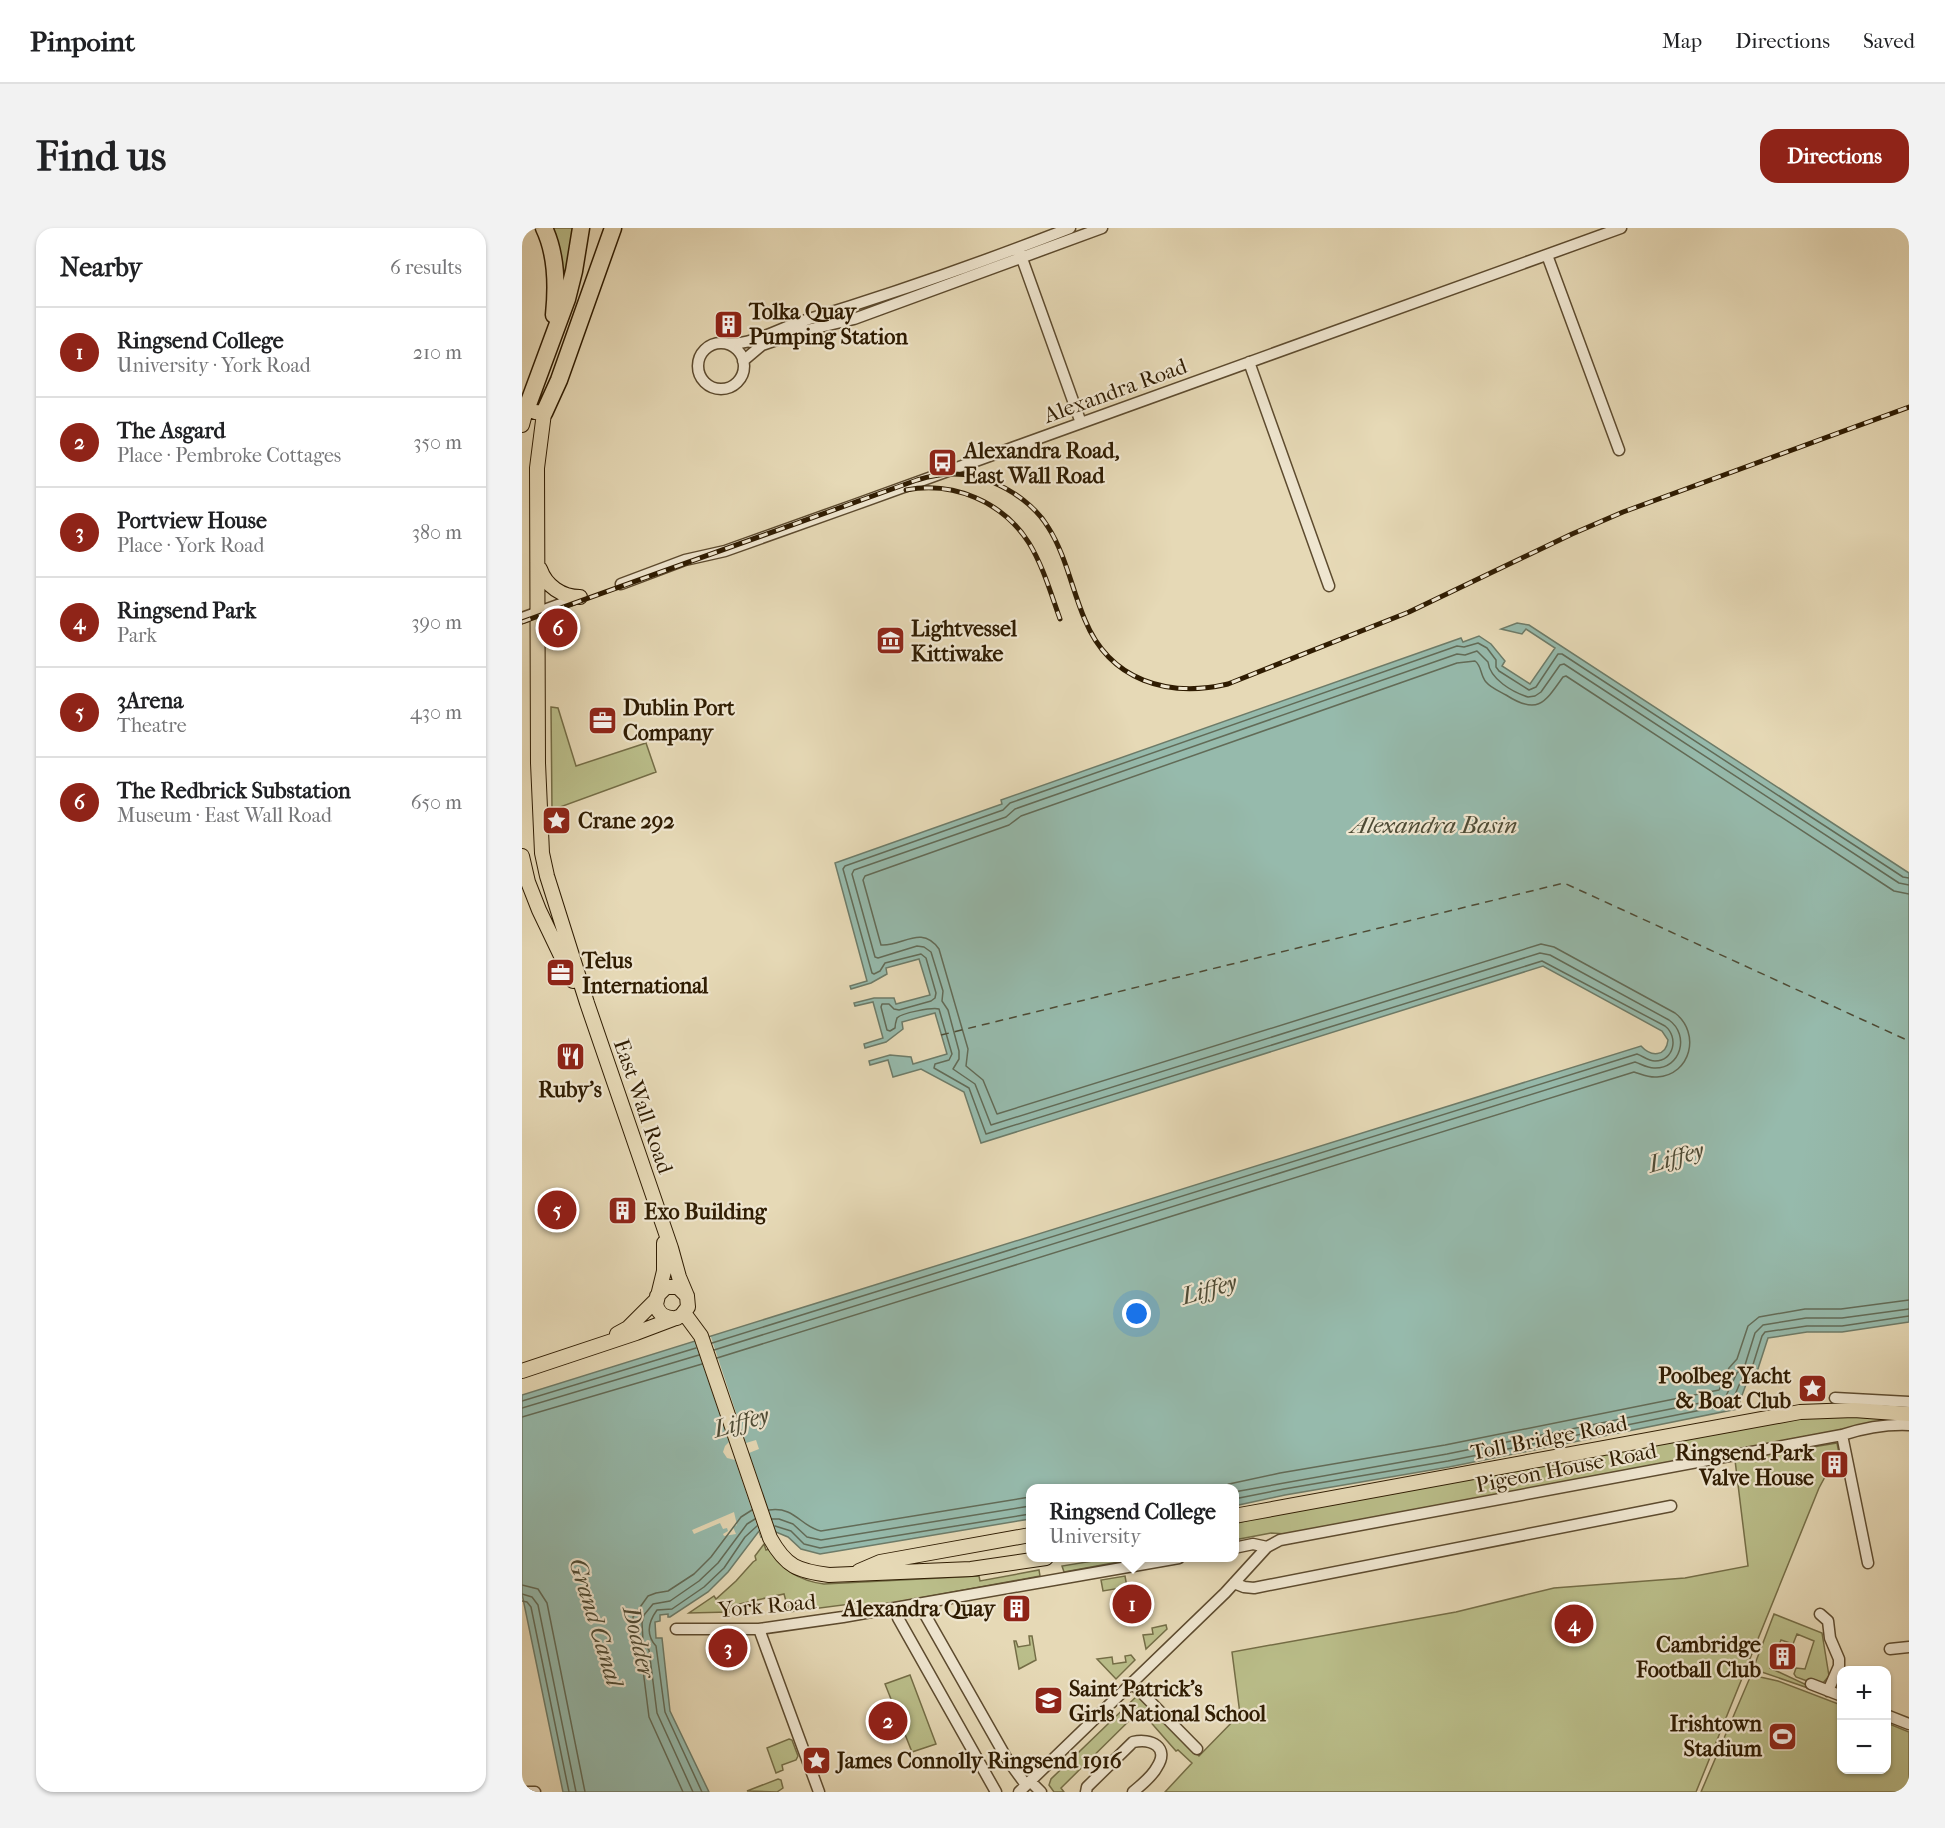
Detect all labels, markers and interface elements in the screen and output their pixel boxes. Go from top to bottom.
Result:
text: Pinpoint [30,25,135,58]
text: Map [1662,29,1702,53]
text: Directions [1735,29,1830,53]
text: Saved [1863,29,1915,53]
button: Directions [1760,129,1909,183]
text: Find us [36,132,166,181]
text: Nearby [60,252,142,283]
text: 6 results [390,256,462,279]
place label: Tolka Quay Pumping Station [748,299,908,350]
building icon: Tolka Quay Pumping Station [712,308,744,340]
text: Ringsend College [117,328,284,354]
text: 1 [76,341,83,364]
text: 210 m [413,341,462,364]
street label: Alexandra Road [1039,353,1191,429]
text: University · York Road [117,354,311,377]
text: The Asgard [117,418,226,444]
text: 2 [74,431,85,454]
text: 350 m [413,431,462,454]
place label: Alexandra Road, East Wall Road [962,438,1120,489]
text: Place · Pembroke Cottages [117,444,341,467]
bus stop icon: Alexandra Road, East Wall Road [927,447,959,479]
text: Portview House [117,508,267,534]
text: 3 [75,521,84,544]
text: 380 m [412,521,462,544]
text: Place · York Road [117,534,264,557]
text: Ringsend Park [117,598,256,624]
pin: 6 [538,606,578,650]
text: 4 [74,611,85,634]
text: 390 m [411,611,462,634]
place label: Lightvessel Kittiwake [911,616,1018,667]
text: Park [117,624,157,647]
museum icon: Lightvessel Kittiwake [874,625,906,657]
text: 3Arena [117,688,183,714]
place label: Dublin Port Company [623,695,736,746]
text: 5 [75,701,84,724]
text: 430 m [410,701,462,724]
office icon: Dublin Port Company [586,704,618,736]
text: Theatre [117,714,187,737]
text: The Redbrick Substation [117,778,351,804]
text: 6 [74,791,85,814]
text: 650 m [411,791,462,814]
text: Museum · East Wall Road [117,804,332,827]
place icon: Crane 292 [541,804,573,836]
place label: Crane 292 [578,808,675,834]
water label: Alexandra Basin [1348,811,1517,839]
place label: Telus International [581,948,709,999]
office icon: Telus International [545,957,577,989]
street label: East Wall Road [608,1036,679,1178]
restaurant icon: Ruby's [554,1041,586,1073]
place label: Ruby's [538,1077,602,1103]
water label: Liffey [1643,1135,1708,1179]
pin: 5 [537,1188,576,1232]
building icon: Exo Building [607,1195,639,1227]
place label: Exo Building [644,1199,768,1225]
water label: Liffey [1176,1267,1241,1311]
your location [1122,1299,1151,1328]
place label: Poolbeg Yacht & Boat Club [1658,1363,1792,1414]
place icon: Poolbeg Yacht & Boat Club [1796,1372,1828,1404]
water label: Liffey [708,1400,773,1444]
street label: Toll Bridge Road [1469,1410,1631,1466]
street label: Pigeon House Road [1473,1437,1660,1498]
place label: Ringsend Park Valve House [1675,1440,1815,1491]
building icon: Ringsend Park Valve House [1819,1449,1851,1481]
popup [1026,1484,1239,1562]
text: Ringsend College [1049,1499,1216,1525]
text: University [1049,1525,1141,1548]
water label: Grand Canal [563,1555,630,1692]
pin: 1 [1112,1582,1152,1626]
street label: York Road [716,1589,818,1623]
building icon: Alexandra Quay [1000,1592,1032,1624]
place label: Alexandra Quay [841,1596,996,1622]
water label: Dodder [617,1602,661,1683]
pin: 4 [1554,1602,1594,1646]
pin: 3 [708,1626,748,1670]
place label: Cambridge Football Club [1635,1632,1761,1683]
building icon: Cambridge Football Club [1766,1641,1798,1673]
map controls [1837,1666,1891,1774]
button: + [1837,1666,1891,1720]
place label: Saint Patrick's Girls National School [1069,1676,1267,1727]
school or university icon: Saint Patrick's Girls National School [1032,1685,1064,1717]
pin: 2 [868,1698,908,1744]
place label: Irishtown Stadium [1670,1711,1763,1762]
sports icon: Irishtown Stadium [1767,1720,1799,1752]
button: − [1837,1720,1891,1774]
place icon: James Connolly Ringsend 1916 [800,1744,832,1776]
place label: James Connolly Ringsend 1916 [835,1748,1123,1774]

